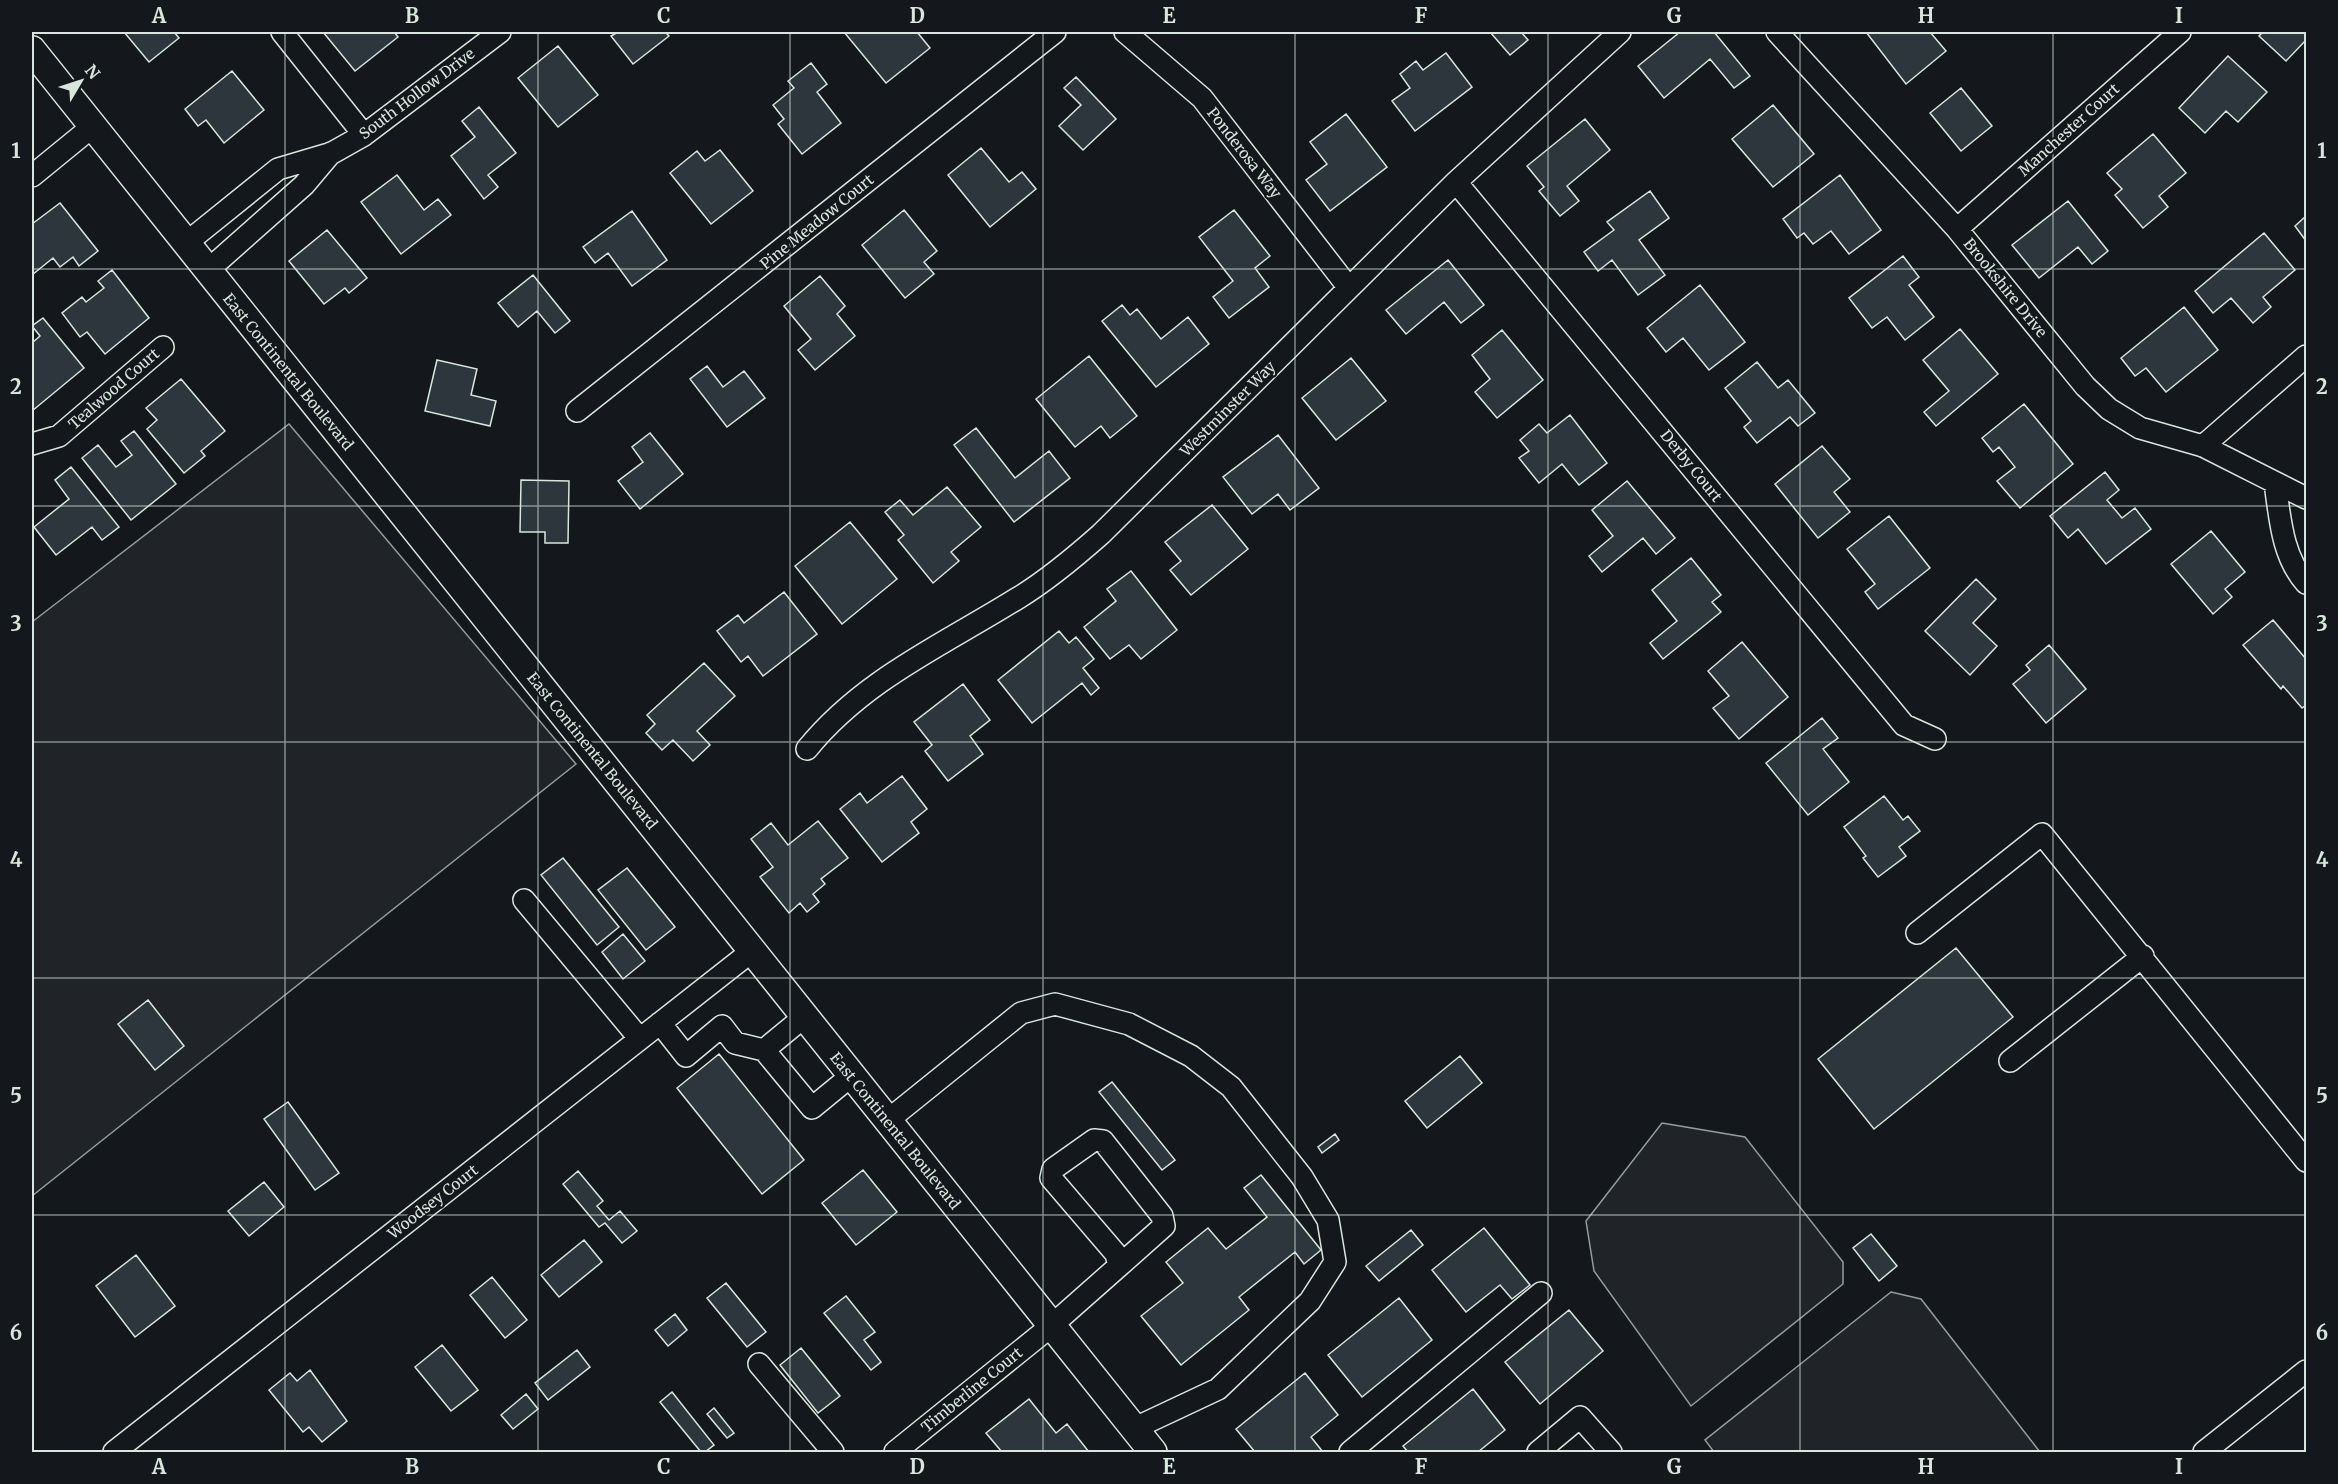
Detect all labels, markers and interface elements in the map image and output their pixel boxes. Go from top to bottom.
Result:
text: A [151,3,167,28]
text: B [405,3,419,28]
text: C [657,3,671,28]
text: D [909,3,925,28]
text: E [1162,3,1176,28]
text: F [1415,3,1428,28]
text: G [1667,3,1682,28]
text: H [1918,3,1934,28]
text: I [2175,3,2183,28]
street label: South Hollow Drive [355,44,478,143]
north arrow [51,51,111,111]
text: N [81,60,105,83]
street label: Manchester Court [2014,79,2123,180]
street label: Ponderosa Way [1203,103,1286,202]
text: 1 [11,138,21,163]
text: 1 [2317,138,2327,163]
street label: Pine Meadow Court [756,170,877,273]
street label: Brookshire Drive [1960,234,2051,341]
street label: East Continental Boulevard [219,289,358,454]
street label: Tealwood Court [64,344,163,433]
street label: Westminster Way [1175,357,1280,461]
text: 2 [10,374,22,399]
text: 2 [2316,374,2328,399]
street label: Derby Court [1656,426,1726,506]
text: 3 [10,611,22,636]
text: 3 [2316,611,2328,636]
street label: East Continental Boulevard [523,668,662,833]
text: 4 [10,847,23,872]
text: 4 [2316,847,2329,872]
street label: East Continental Boulevard [826,1048,965,1213]
text: 5 [10,1083,22,1108]
text: 5 [2316,1083,2328,1108]
street label: Woodsey Court [383,1160,482,1243]
text: 6 [10,1320,22,1345]
text: 6 [2316,1320,2328,1345]
street label: Timberline Court [917,1343,1026,1436]
text: A [151,1454,167,1479]
text: B [405,1454,419,1479]
text: C [657,1454,671,1479]
text: D [909,1454,925,1479]
text: E [1162,1454,1176,1479]
text: F [1415,1454,1428,1479]
text: G [1667,1454,1682,1479]
text: H [1918,1454,1934,1479]
text: I [2175,1454,2183,1479]

